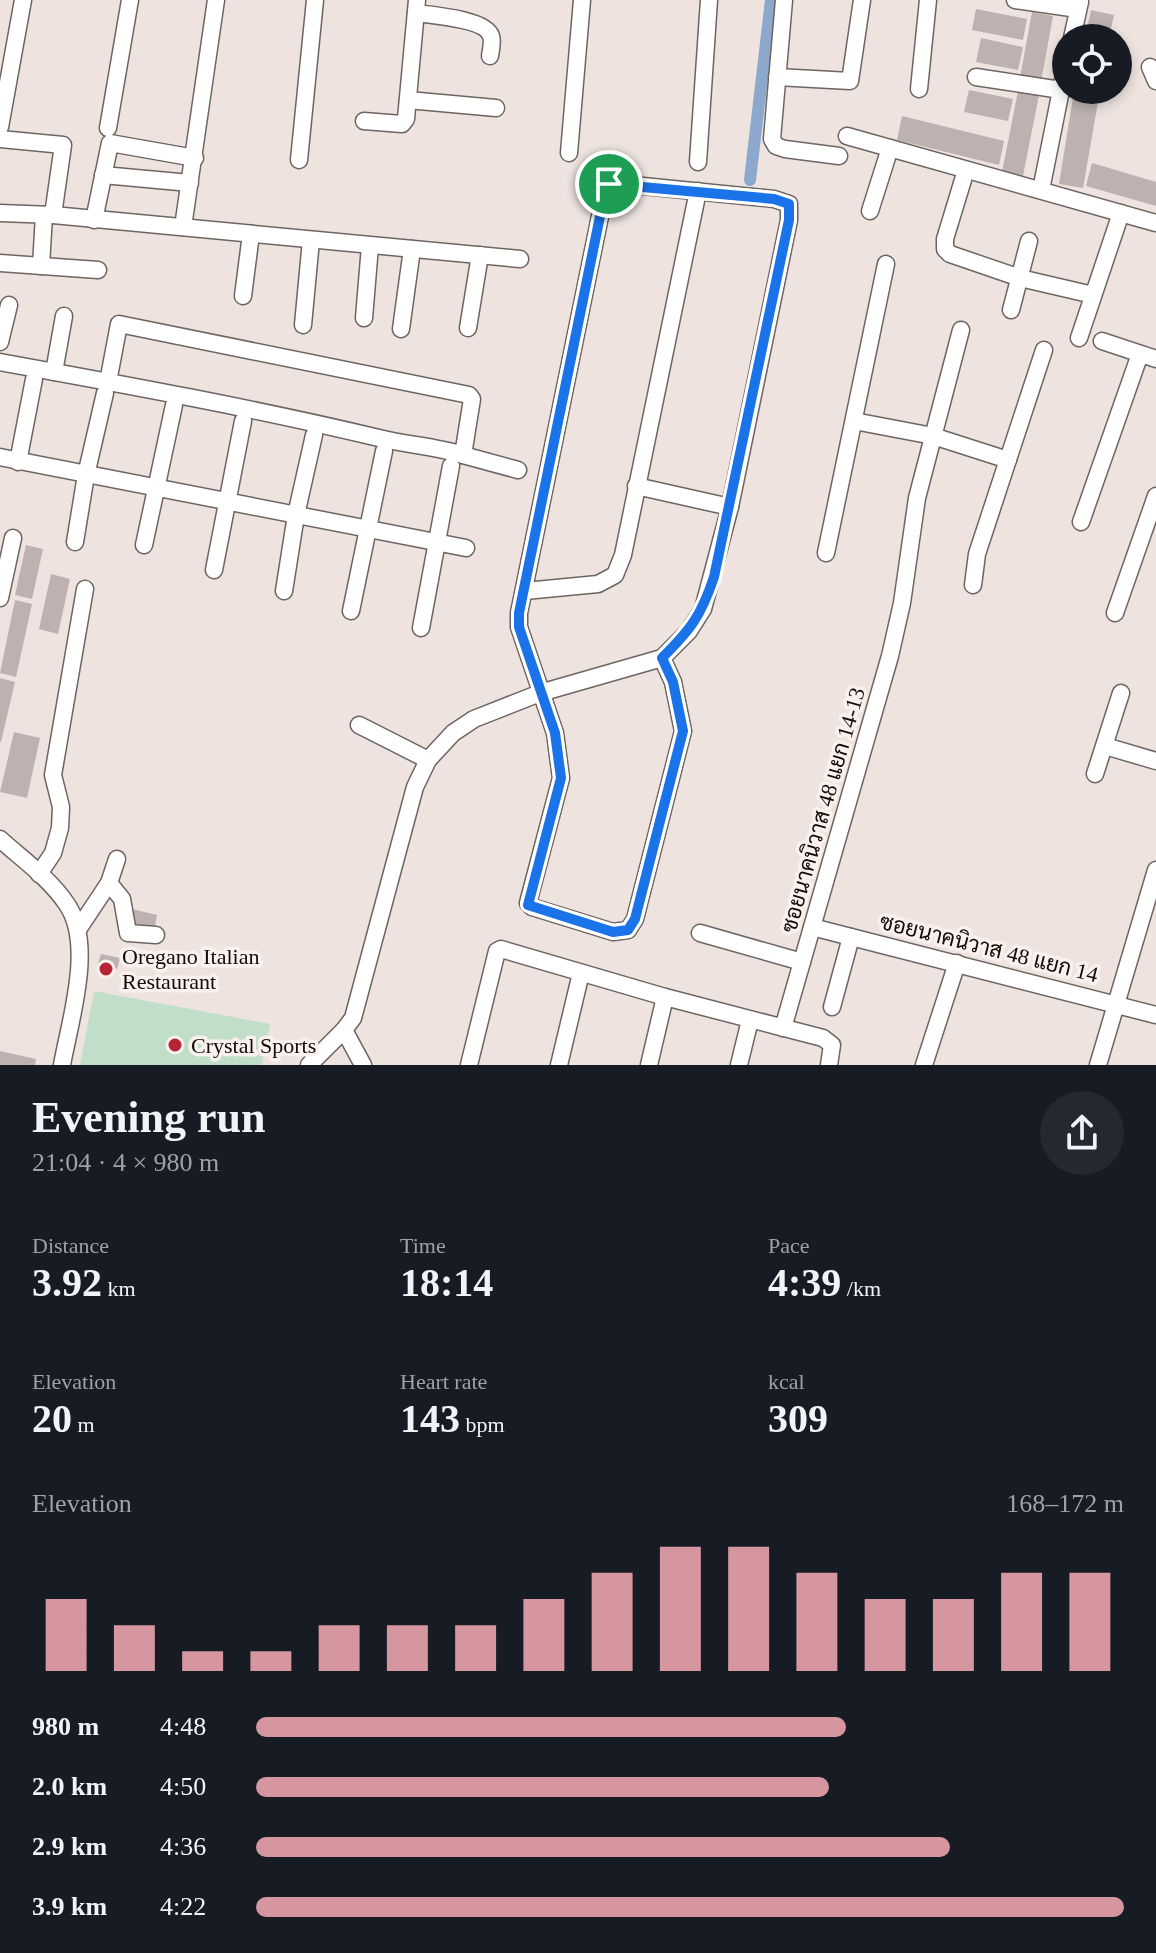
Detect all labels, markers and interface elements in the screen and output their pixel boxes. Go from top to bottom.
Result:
map controls [1052,24,1132,104]
button: locate [1052,24,1132,104]
pin [575,150,643,218]
icon: arrive [587,162,631,206]
street label: ซอยนาคนิวาส 48 แยก 14-13 [775,684,870,935]
street label: ซอยนาคนิวาส 48 แยก 14 [877,908,1101,987]
place label: Oregano Italian Restaurant [122,944,259,994]
marker: Oregano Italian Restaurant [97,960,115,978]
place label: Crystal Sports [191,1033,316,1058]
marker: Crystal Sports [166,1036,184,1054]
button: share [1040,1091,1124,1175]
text: Evening run [32,1093,266,1142]
text: 21:04 · 4 × 980 m [32,1148,219,1177]
text: Distance [32,1233,109,1258]
text: Time [400,1233,446,1258]
text: Pace [768,1233,810,1258]
text: 3.92 [32,1260,102,1305]
text: 18:14 [400,1260,493,1305]
text: 4:39 [768,1260,841,1305]
text: km [102,1276,136,1301]
text: /km [841,1276,881,1301]
text: Elevation [32,1369,116,1394]
text: Heart rate [400,1369,487,1394]
text: kcal [768,1369,805,1394]
text: 20 [32,1396,72,1441]
text: 143 [400,1396,460,1441]
text: 309 [768,1396,828,1441]
text: m [72,1412,95,1437]
text: bpm [460,1412,505,1437]
text: Elevation [32,1489,132,1518]
text: 168–172 m [1006,1489,1124,1518]
text: 980 m [32,1712,99,1741]
text: 4:48 [160,1712,206,1741]
text: 2.0 km [32,1772,107,1801]
text: 4:50 [160,1772,206,1801]
text: 2.9 km [32,1832,107,1861]
text: 4:36 [160,1832,206,1861]
text: 3.9 km [32,1892,107,1921]
text: 4:22 [160,1892,206,1921]

